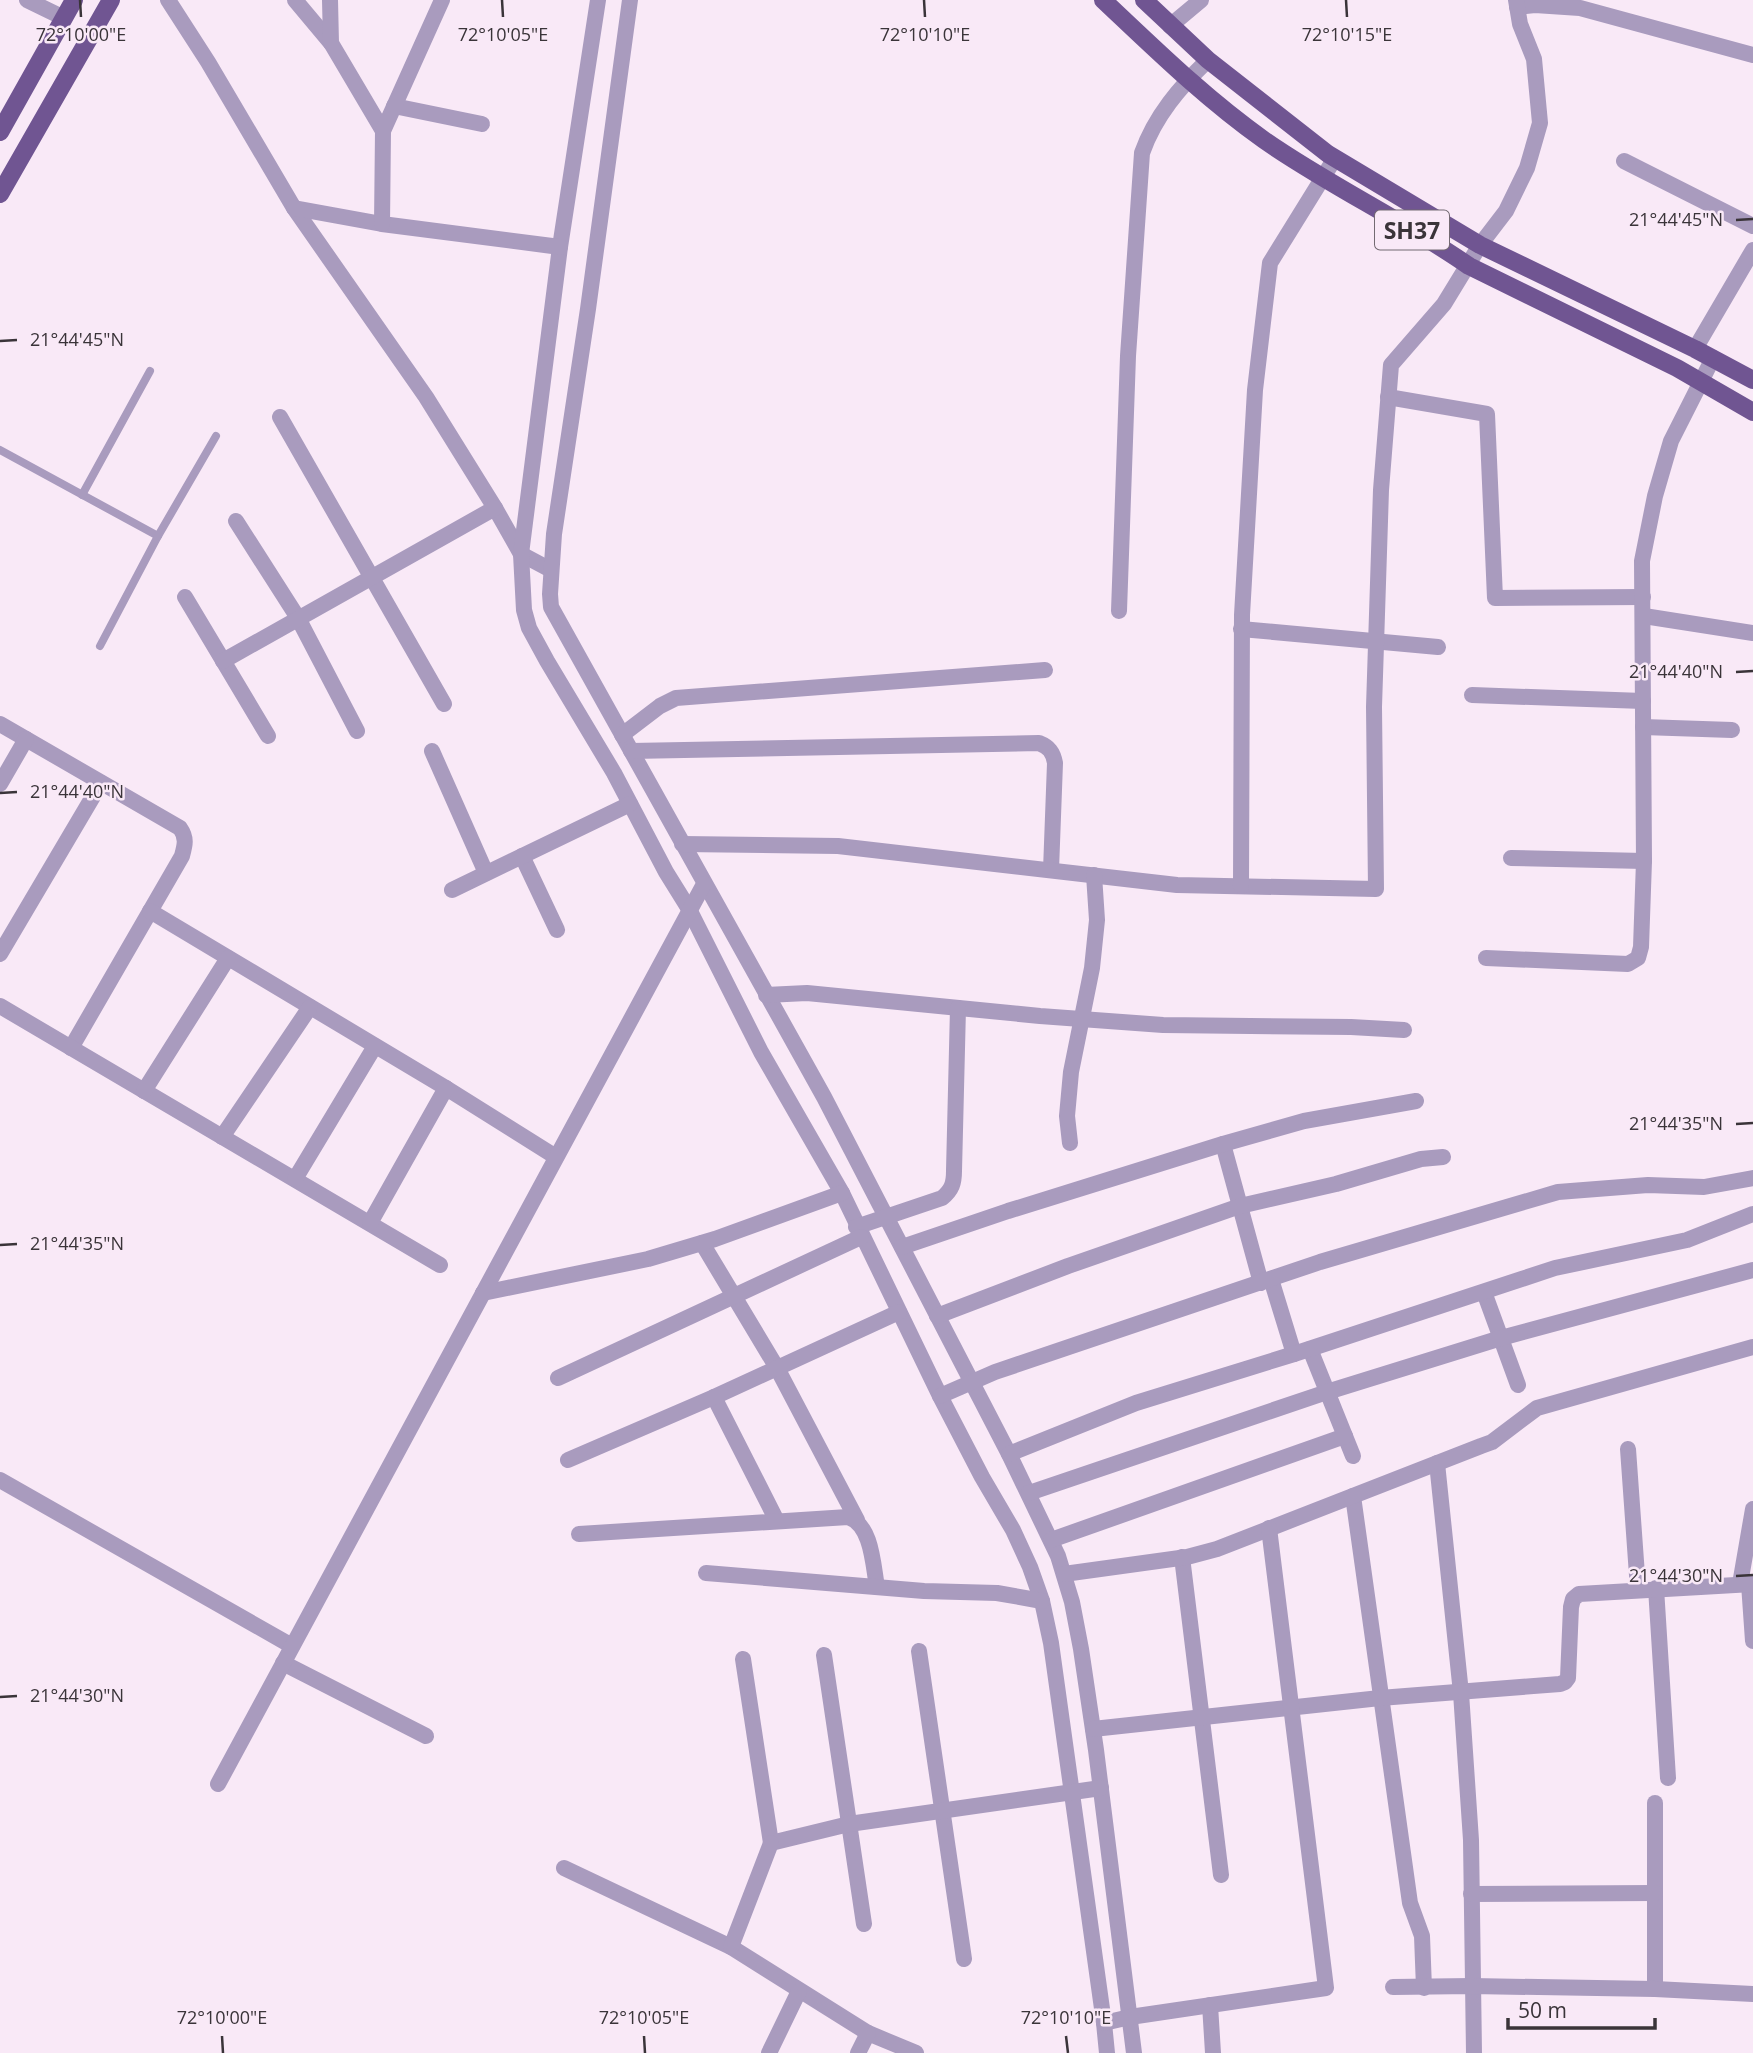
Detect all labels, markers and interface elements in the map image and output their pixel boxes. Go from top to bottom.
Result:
text: 72°10'00"E [36,22,126,46]
text: 72°10'05"E [458,22,548,46]
text: 72°10'10"E [880,22,970,46]
text: 72°10'15"E [1302,22,1392,46]
text: 21°44'45"N [1629,207,1723,231]
road number: SH37 [1375,210,1449,249]
text: 21°44'45"N [30,327,124,351]
text: 21°44'40"N [1629,659,1723,683]
text: 21°44'40"N [30,779,124,803]
text: 21°44'35"N [1629,1111,1723,1135]
text: 21°44'35"N [30,1231,124,1255]
text: 21°44'30"N [1629,1563,1723,1587]
text: 21°44'30"N [30,1683,124,1707]
scale bar [1508,1986,1655,2030]
text: 50 m [1518,1996,1567,2024]
text: 72°10'00"E [177,2005,267,2029]
text: 72°10'05"E [599,2005,689,2029]
text: 72°10'10"E [1021,2005,1111,2029]

